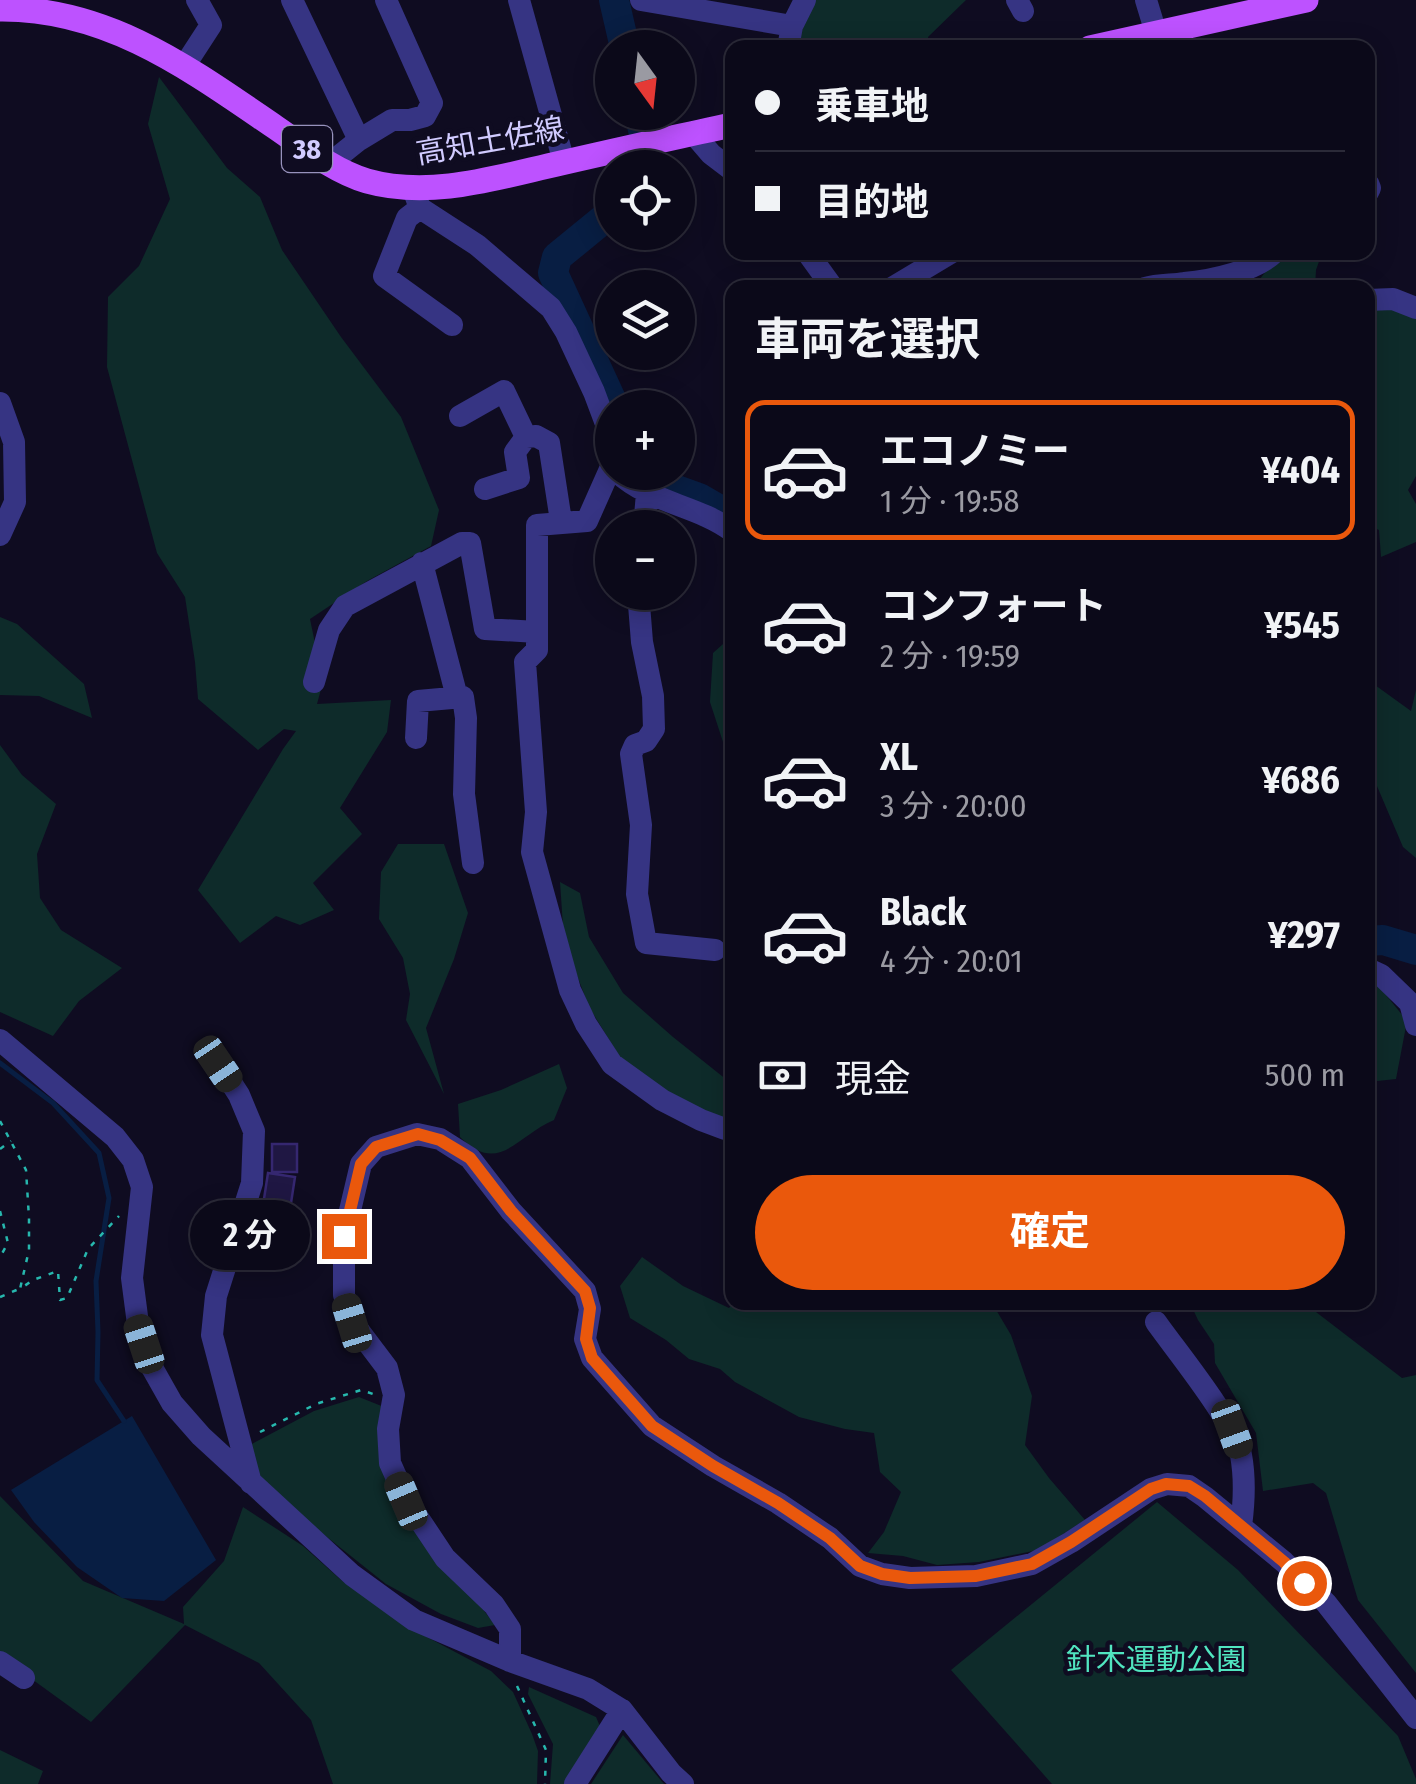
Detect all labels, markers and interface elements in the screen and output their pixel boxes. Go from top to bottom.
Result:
north arrow [595,30,695,130]
map controls [595,30,695,610]
text: 乗車地 [815,83,929,129]
street label: 高知土佐線 [413,110,567,172]
road number: 38 [282,126,332,172]
button: locate [595,150,695,250]
text: 目的地 [815,179,929,225]
button: layers [595,270,695,370]
text: 車両を選択 [755,313,980,367]
button: + [595,390,695,490]
icon: car [760,425,850,515]
text: エコノミー [880,428,1070,474]
text: ¥404 [1261,447,1340,493]
text: 1 分 · 19:58 [880,482,1019,520]
button: − [595,510,695,610]
icon: car [760,580,850,670]
text: コンフォート [880,583,1107,629]
text: ¥545 [1264,602,1340,648]
text: 2 分 · 19:59 [880,637,1020,675]
text: XL [880,734,918,780]
icon: car [760,735,850,825]
text: ¥686 [1262,757,1340,803]
text: 3 分 · 20:00 [880,787,1027,825]
text: Black [880,889,966,935]
icon: car [760,890,850,980]
text: ¥297 [1268,912,1340,958]
text: 4 分 · 20:01 [880,942,1023,980]
car [189,1031,247,1097]
icon: cash [755,1048,810,1103]
text: 現金 [835,1056,911,1102]
text: 500 m [1265,1056,1345,1094]
button: 確定 [755,1175,1345,1290]
callout: 2 分 [189,1201,309,1271]
route end [322,1214,367,1259]
text: 2 分 [223,1216,277,1254]
car [329,1290,375,1356]
car [120,1311,168,1377]
car [1208,1396,1256,1462]
car [380,1468,432,1534]
route start [1282,1561,1327,1606]
park label: 針木運動公園 [1066,1642,1246,1678]

